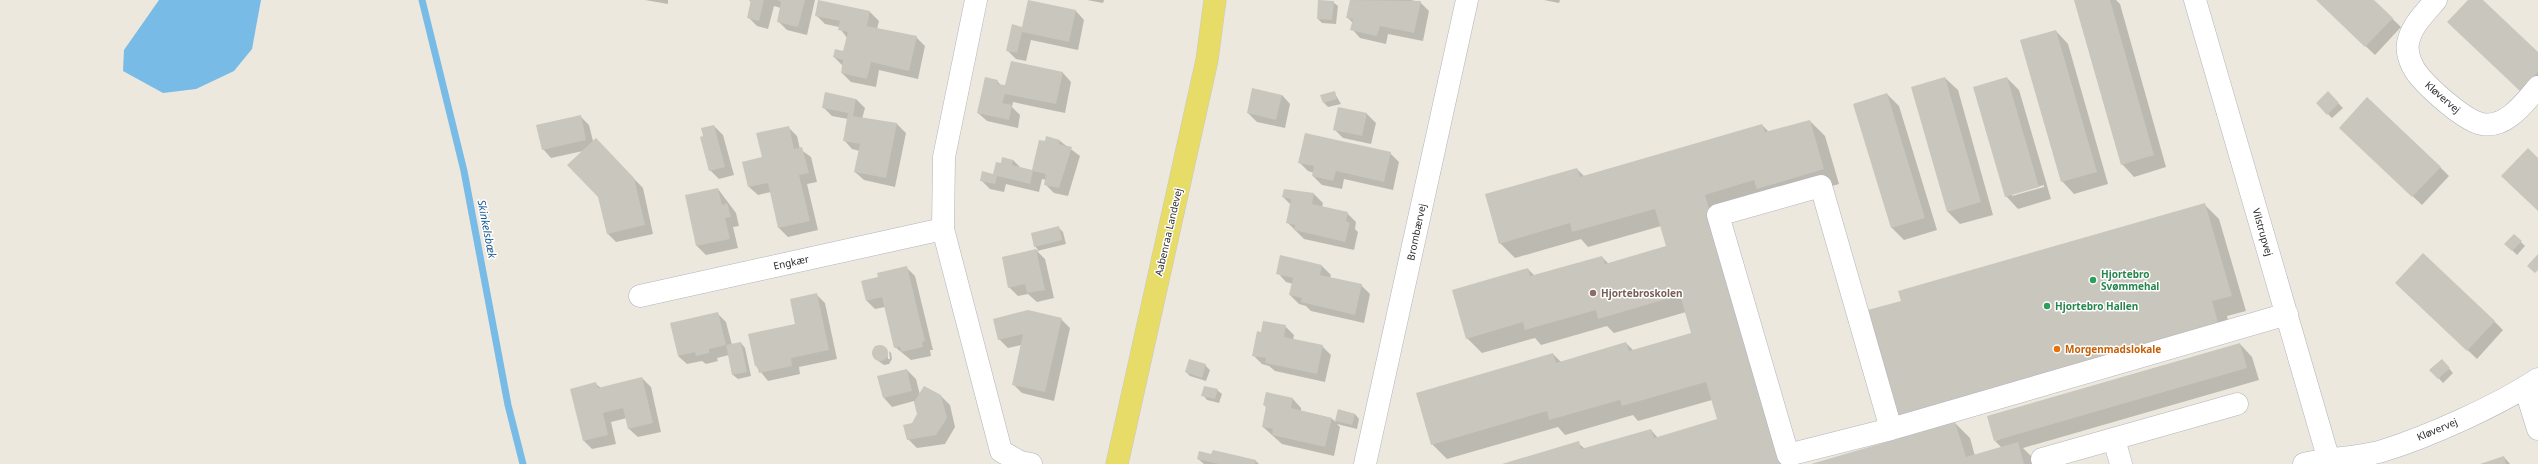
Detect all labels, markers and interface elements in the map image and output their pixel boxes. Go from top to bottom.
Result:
street label: Kløvervej [2422,78,2464,116]
street label: Aabenraa Landevej [1151,187,1185,277]
water label: Skinkelsbæk [474,198,501,260]
street label: Brombærvej [1403,202,1429,262]
street label: Vilstrupvej [2250,206,2276,258]
street label: Engkær [772,251,810,273]
place label: Hjortebro Svømmehal [2101,267,2159,293]
marker: Hjortebro Svømmehal [2088,275,2098,285]
place label: Hjortebroskolen [1601,286,1682,300]
marker: Hjortebroskolen [1588,288,1598,298]
place label: Hjortebro Hallen [2055,299,2138,313]
marker: Hjortebro Hallen [2042,301,2052,311]
place label: Morgenmadslokale [2065,342,2161,356]
marker: Morgenmadslokale [2052,344,2062,354]
street label: Kløvervej [2415,414,2459,444]

